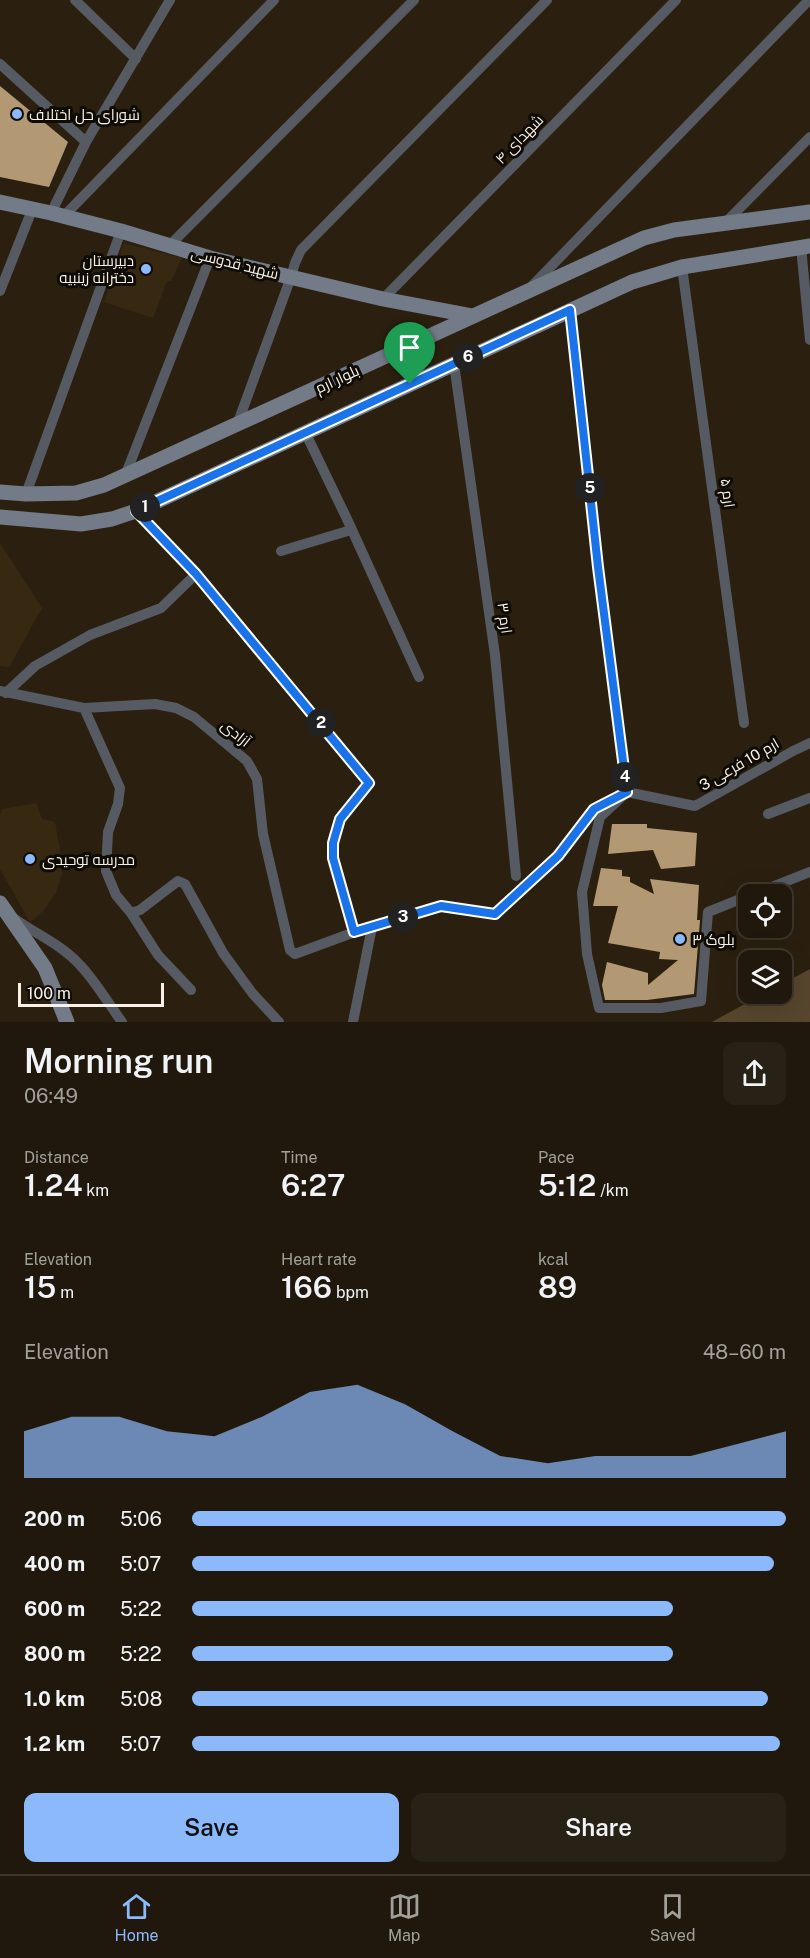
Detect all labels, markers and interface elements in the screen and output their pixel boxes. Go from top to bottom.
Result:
place label: شورای حل اختلاف [29,106,140,125]
marker: شورای حل اختلاف [10,107,24,121]
street label: شهدای ۴ [492,111,548,168]
street label: شهید قدوسی [189,244,280,284]
place label: دبیرستان دخترانه زینبیه [59,252,134,287]
marker: دبیرستان دخترانه زینبیه [139,262,153,276]
pin [384,322,435,384]
icon: arrive [393,331,426,364]
pin: 6 [453,342,483,372]
text: 6 [463,347,473,366]
street label: بلوار ارم [312,362,362,398]
pin: 5 [575,473,605,503]
street label: ارم ۵ [716,477,738,509]
text: 5 [585,478,595,497]
pin: 1 [130,492,160,522]
text: 1 [142,497,148,516]
street label: ارم ۳ [492,601,516,635]
pin: 2 [306,708,336,738]
text: 2 [316,713,326,732]
street label: آزادی [217,716,254,751]
street label: ارم 10 فرعی 3 [696,734,783,795]
pin: 4 [610,762,640,792]
text: 4 [620,767,630,786]
place label: مدرسه توحیدی [42,851,135,870]
marker: مدرسه توحیدی [23,852,37,866]
map controls [738,884,792,1004]
button: locate [738,884,792,938]
pin: 3 [388,902,418,932]
text: 3 [398,907,408,926]
place label: بلوک ۳ [692,931,735,949]
marker: بلوک ۳ [673,932,687,946]
button: layers [738,950,792,1004]
scale bar [18,980,164,1007]
text: 100 m [27,984,71,1003]
text: Morning run [24,1042,213,1080]
button: share [723,1042,786,1105]
text: 06:49 [24,1084,78,1108]
text: Distance [24,1148,89,1167]
text: Time [281,1148,317,1167]
text: Pace [538,1148,575,1167]
text: 1.24 [24,1167,82,1203]
text: 6:27 [281,1167,345,1203]
text: 5:12 [538,1167,596,1203]
text: km [82,1181,109,1200]
text: /km [596,1181,629,1200]
text: Elevation [24,1250,92,1269]
text: Heart rate [281,1250,357,1269]
text: kcal [538,1250,569,1269]
text: 15 [24,1269,56,1305]
text: 166 [281,1269,332,1305]
text: 89 [538,1269,577,1305]
text: m [56,1283,74,1302]
text: bpm [332,1283,369,1302]
text: Elevation [24,1340,109,1364]
text: 48–60 m [703,1340,786,1364]
text: 200 m [24,1507,85,1531]
text: 5:06 [120,1507,162,1531]
text: 400 m [24,1552,85,1576]
text: 5:07 [120,1552,161,1576]
text: 600 m [24,1597,85,1621]
text: 5:22 [120,1597,162,1621]
text: 800 m [24,1642,86,1666]
text: 5:22 [120,1642,162,1666]
text: 1.0 km [24,1687,85,1711]
text: 5:08 [120,1687,162,1711]
text: 1.2 km [24,1732,85,1756]
text: 5:07 [120,1732,161,1756]
button: Save [24,1793,399,1862]
button: Share [411,1793,786,1862]
tab: Home [115,1890,159,1945]
tab: Map [388,1890,421,1945]
tab: Saved [650,1890,695,1945]

